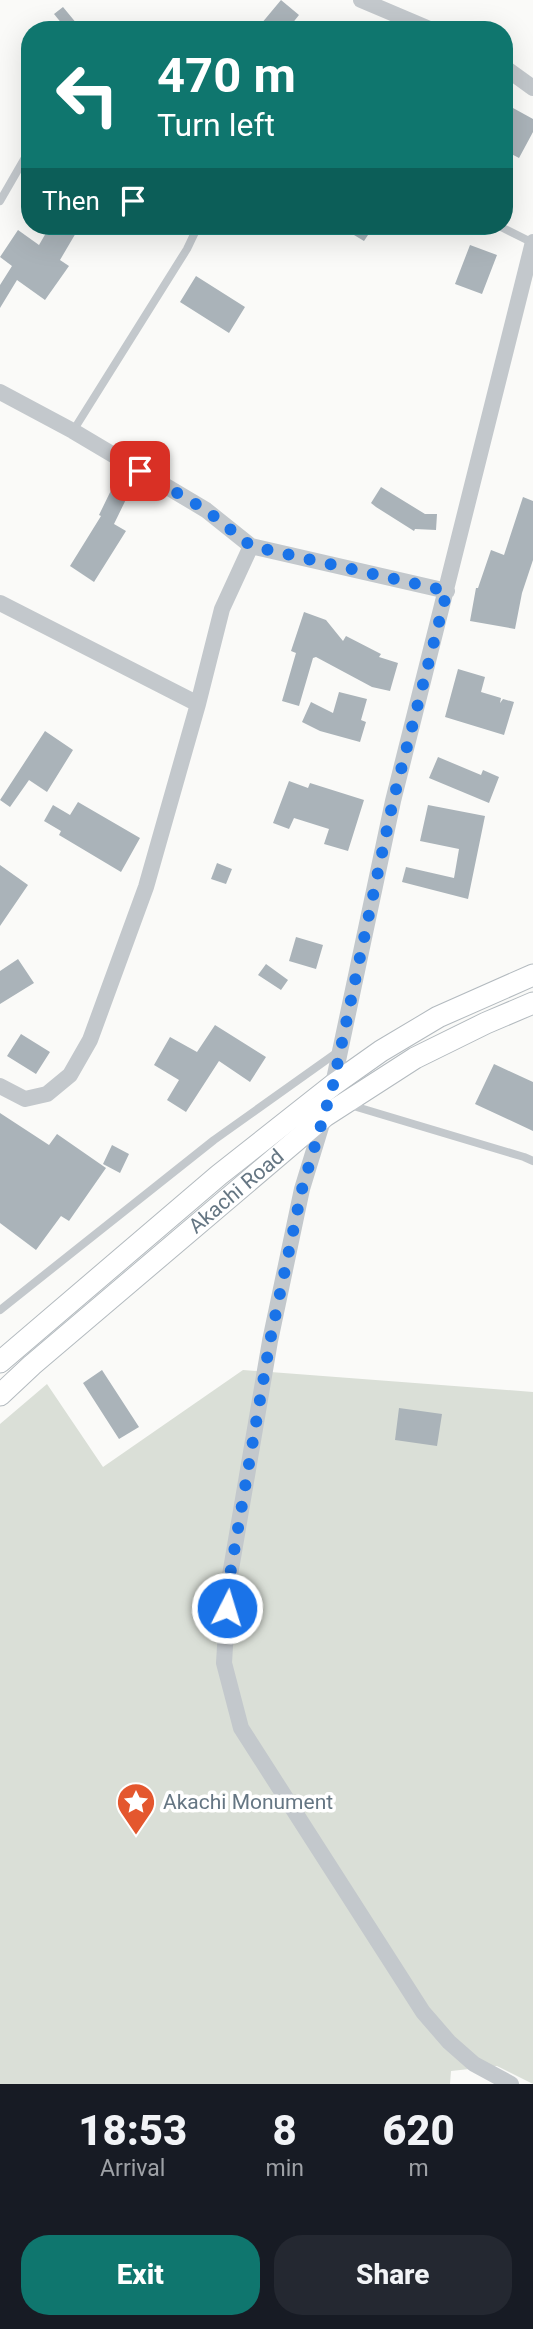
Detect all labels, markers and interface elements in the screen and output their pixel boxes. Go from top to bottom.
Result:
text: 470 m [157,47,296,104]
icon: left [42,49,133,140]
text: Turn left [157,106,275,144]
icon: arrive [114,182,152,220]
text: Then [42,186,100,216]
pin [110,441,170,501]
icon: arrive [121,452,159,490]
street label: Akachi Road [184,1144,289,1238]
position arrow [190,1571,264,1645]
place icon: Akachi Monument [115,1781,157,1836]
place label: Akachi Monument [163,1790,333,1814]
text: 18:53 [78,2106,187,2155]
text: 8 [273,2106,297,2155]
text: 620 [382,2106,455,2155]
text: Arrival [100,2155,165,2182]
text: min [265,2155,304,2182]
text: m [408,2155,429,2182]
button: Exit [21,2235,260,2315]
button: Share [274,2235,512,2315]

